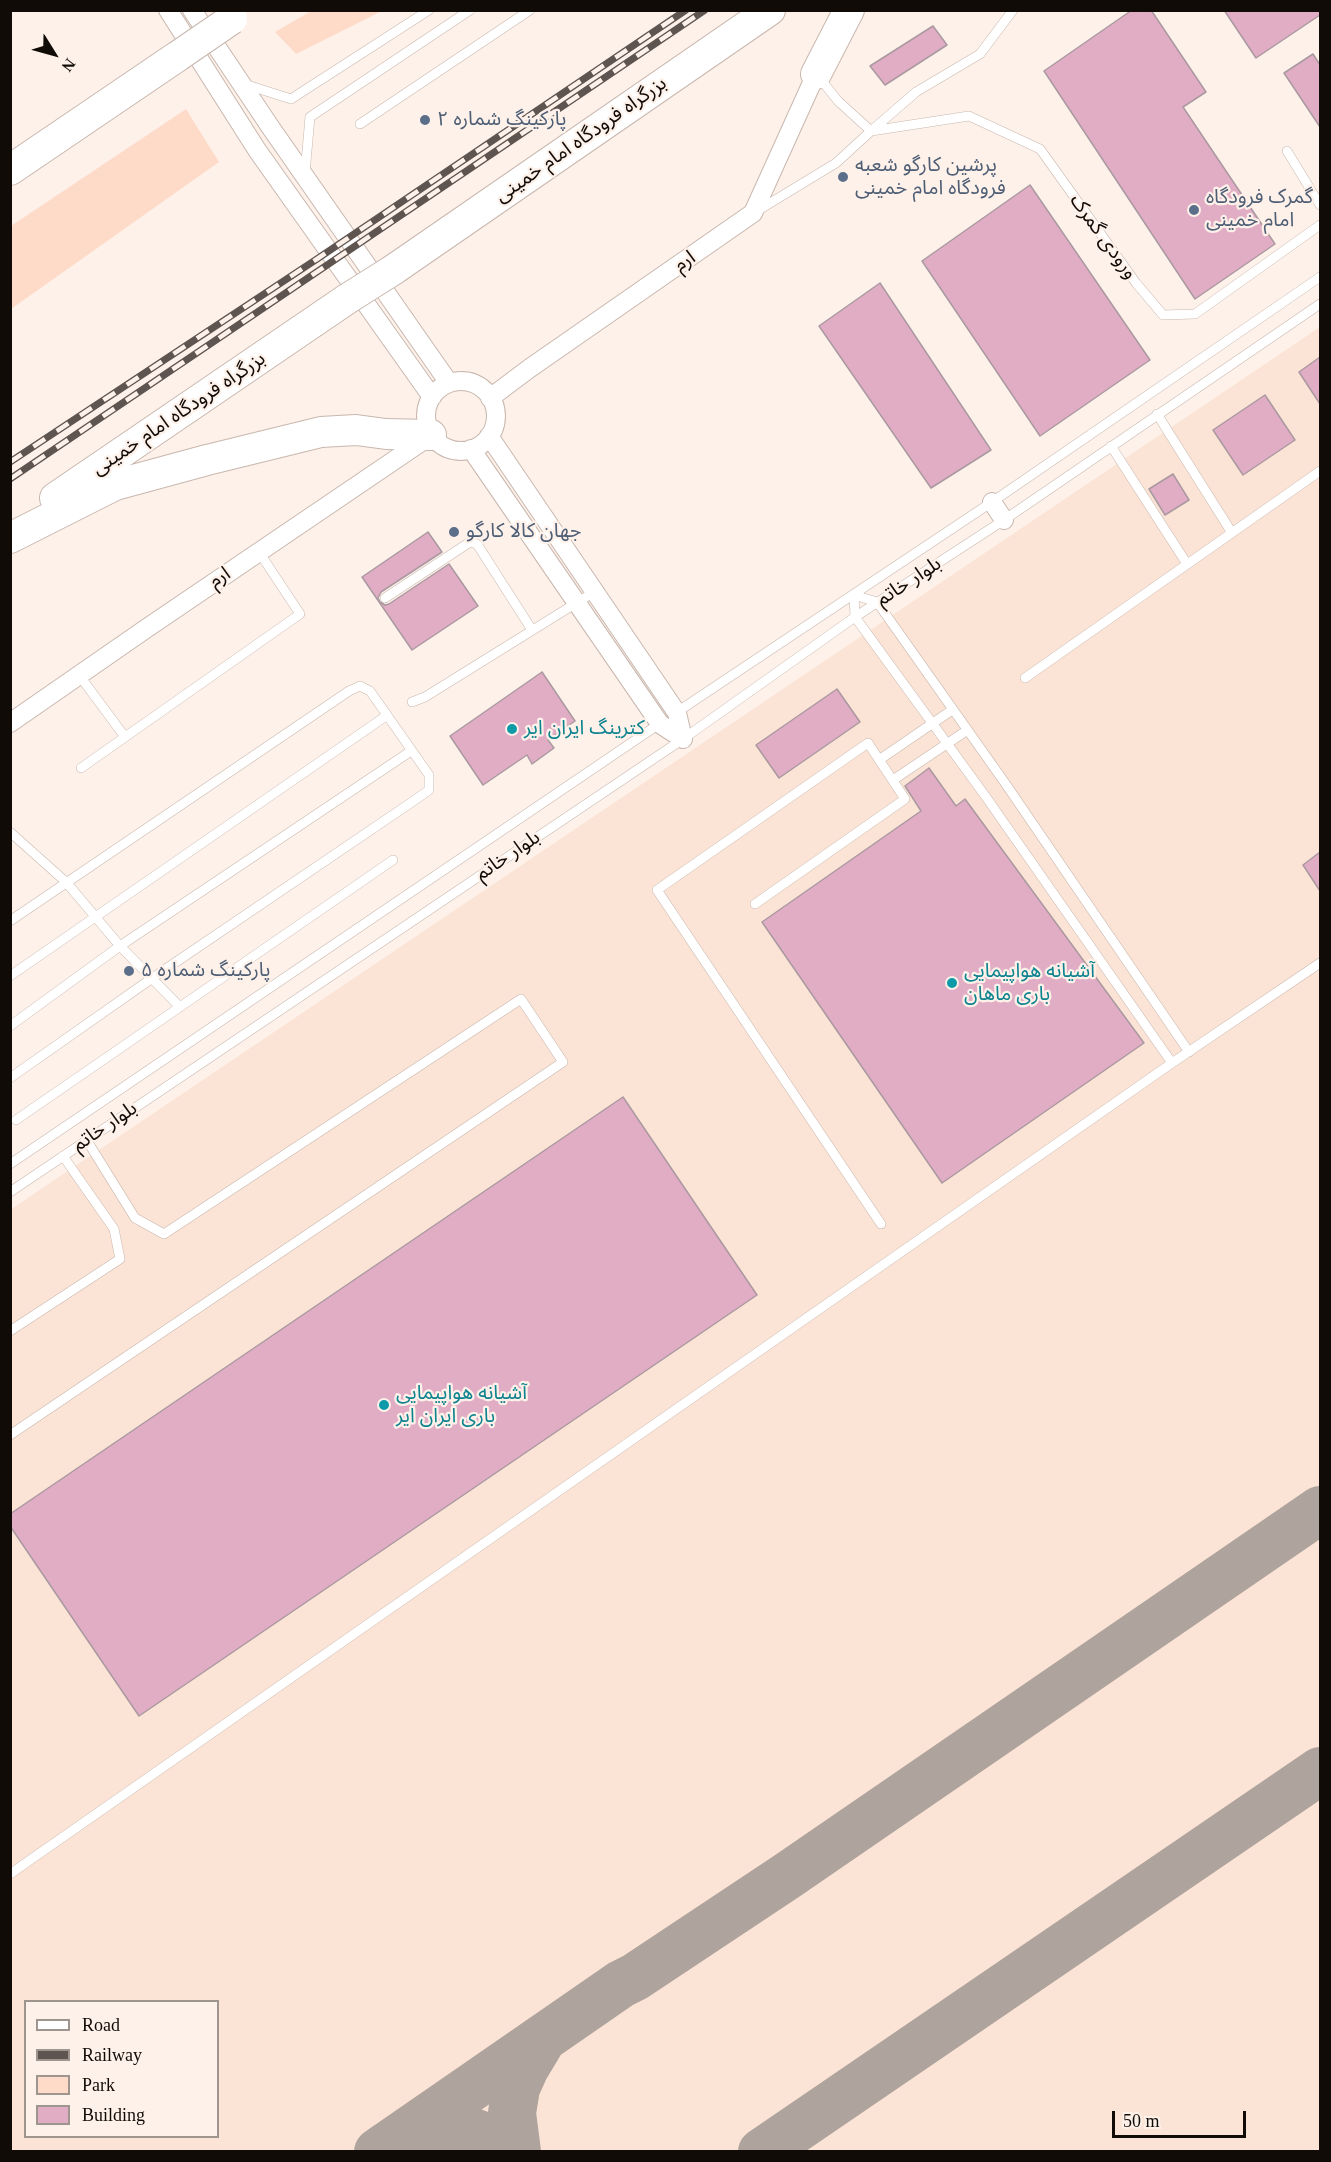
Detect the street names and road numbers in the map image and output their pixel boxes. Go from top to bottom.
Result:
street label: بزرگراه فرودگاه امام خمینی [491,72,671,208]
street label: ورودی گمرک [1064,190,1142,284]
street label: ارم [670,246,700,278]
street label: بزرگراه فرودگاه امام خمینی [88,347,270,481]
street label: بلوار خاتم [872,552,946,612]
street label: ارم [205,562,235,594]
street label: بلوار خاتم [471,826,545,886]
street label: بلوار خاتم [68,1097,142,1157]

